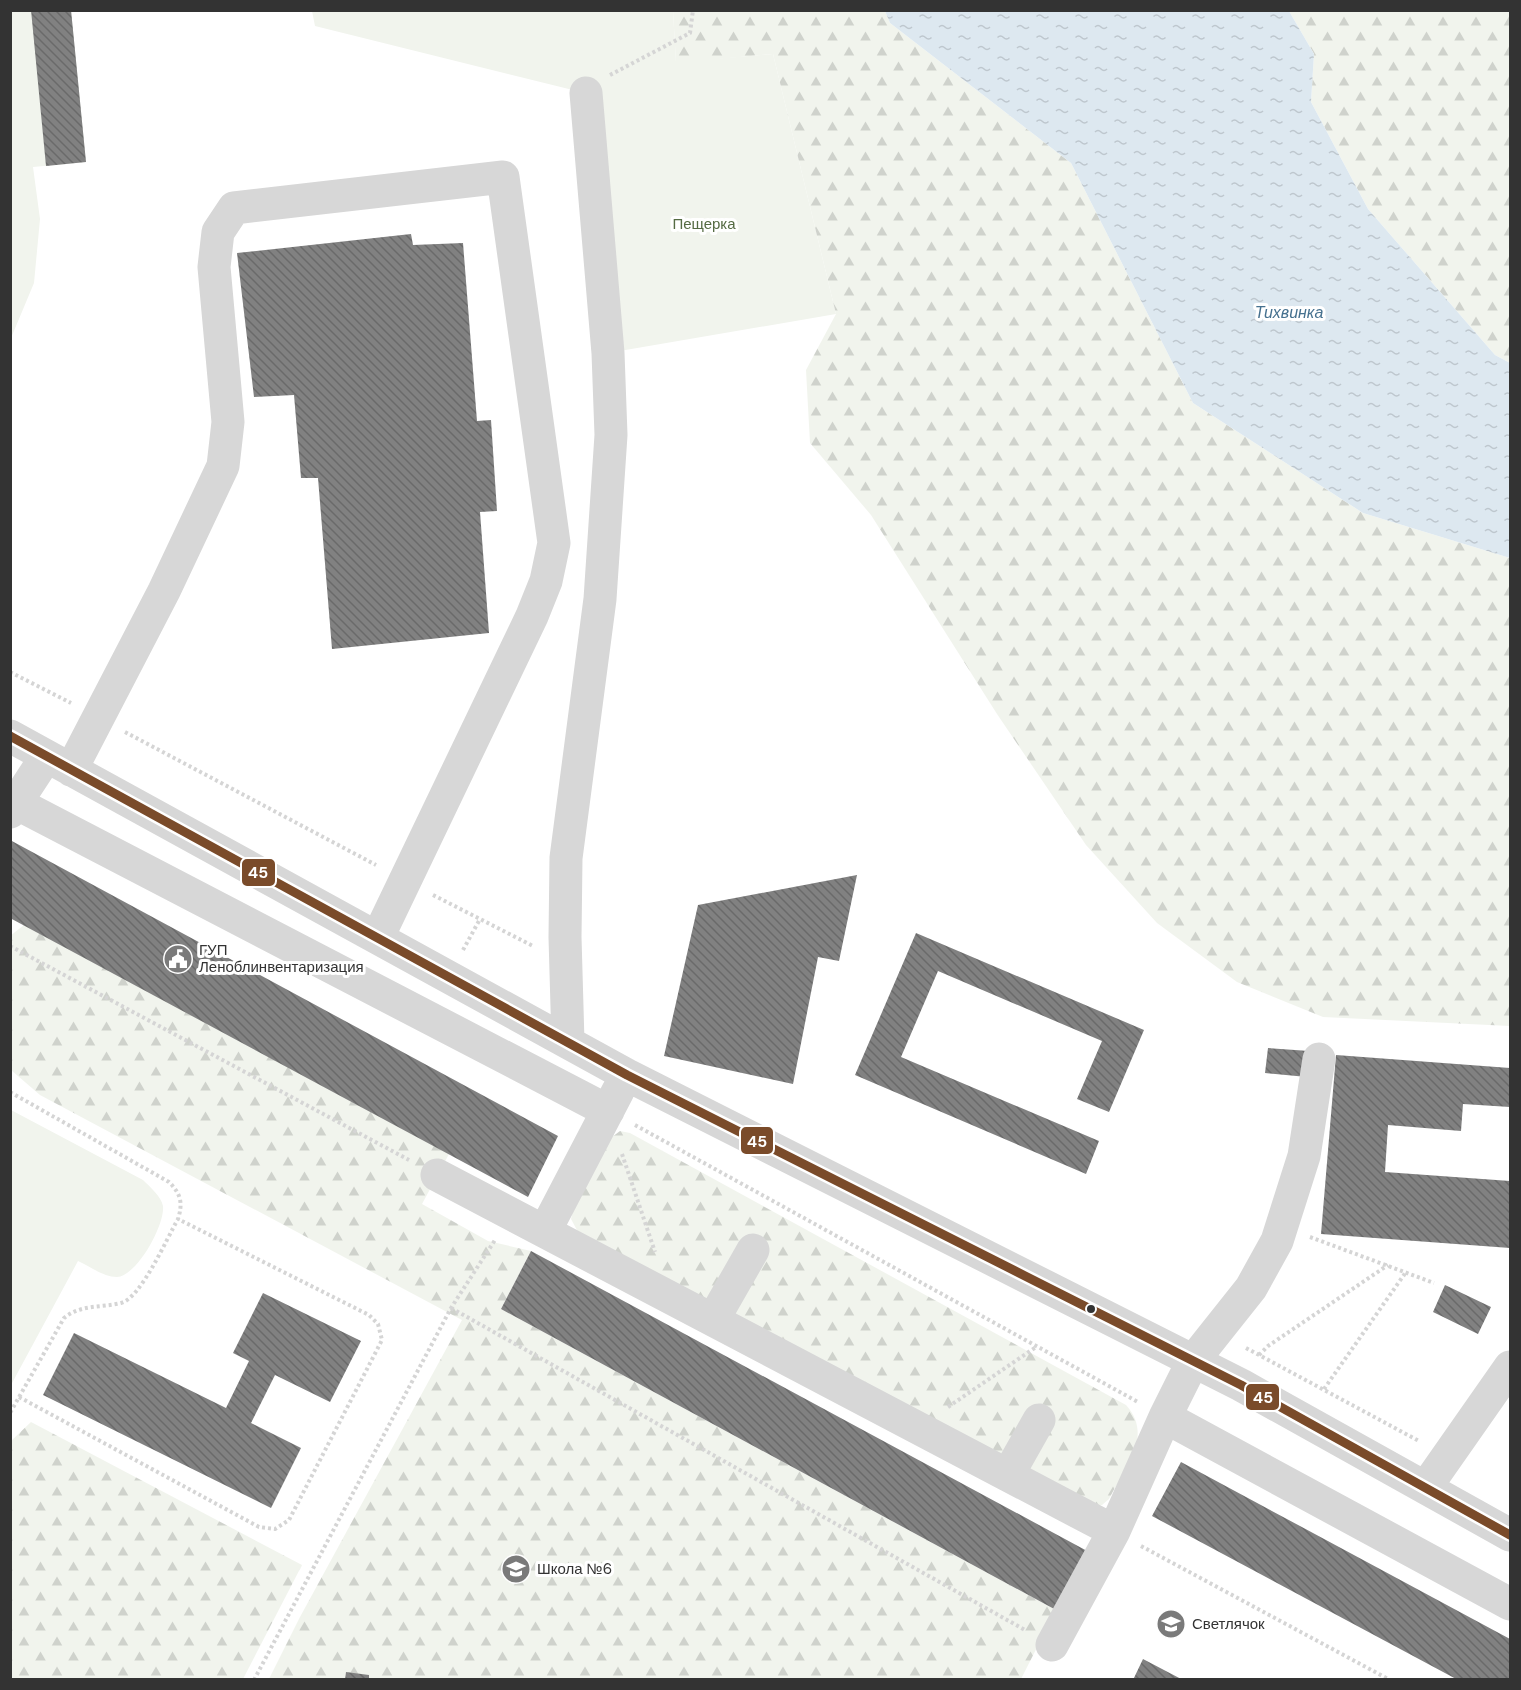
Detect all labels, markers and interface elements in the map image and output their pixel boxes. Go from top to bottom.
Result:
park label: Пещерка [672,214,736,234]
water label: Тихвинка [1255,302,1323,323]
line badge: 45 [241,858,276,887]
text: 45 [248,862,268,883]
place label: ГУП Леноблинвентаризация [199,940,364,977]
public building icon: ГУП Леноблинвентаризация [162,943,194,975]
line badge: 45 [740,1126,774,1155]
text: 45 [747,1131,767,1152]
unlabelled marker [1085,1303,1097,1315]
line badge: 45 [1245,1383,1280,1411]
text: 45 [1253,1387,1273,1408]
school or university icon: Школа №6 [500,1553,532,1585]
place label: Школа №6 [537,1559,612,1579]
school or university icon: Светлячок [1155,1608,1187,1640]
place label: Светлячок [1192,1614,1265,1634]

